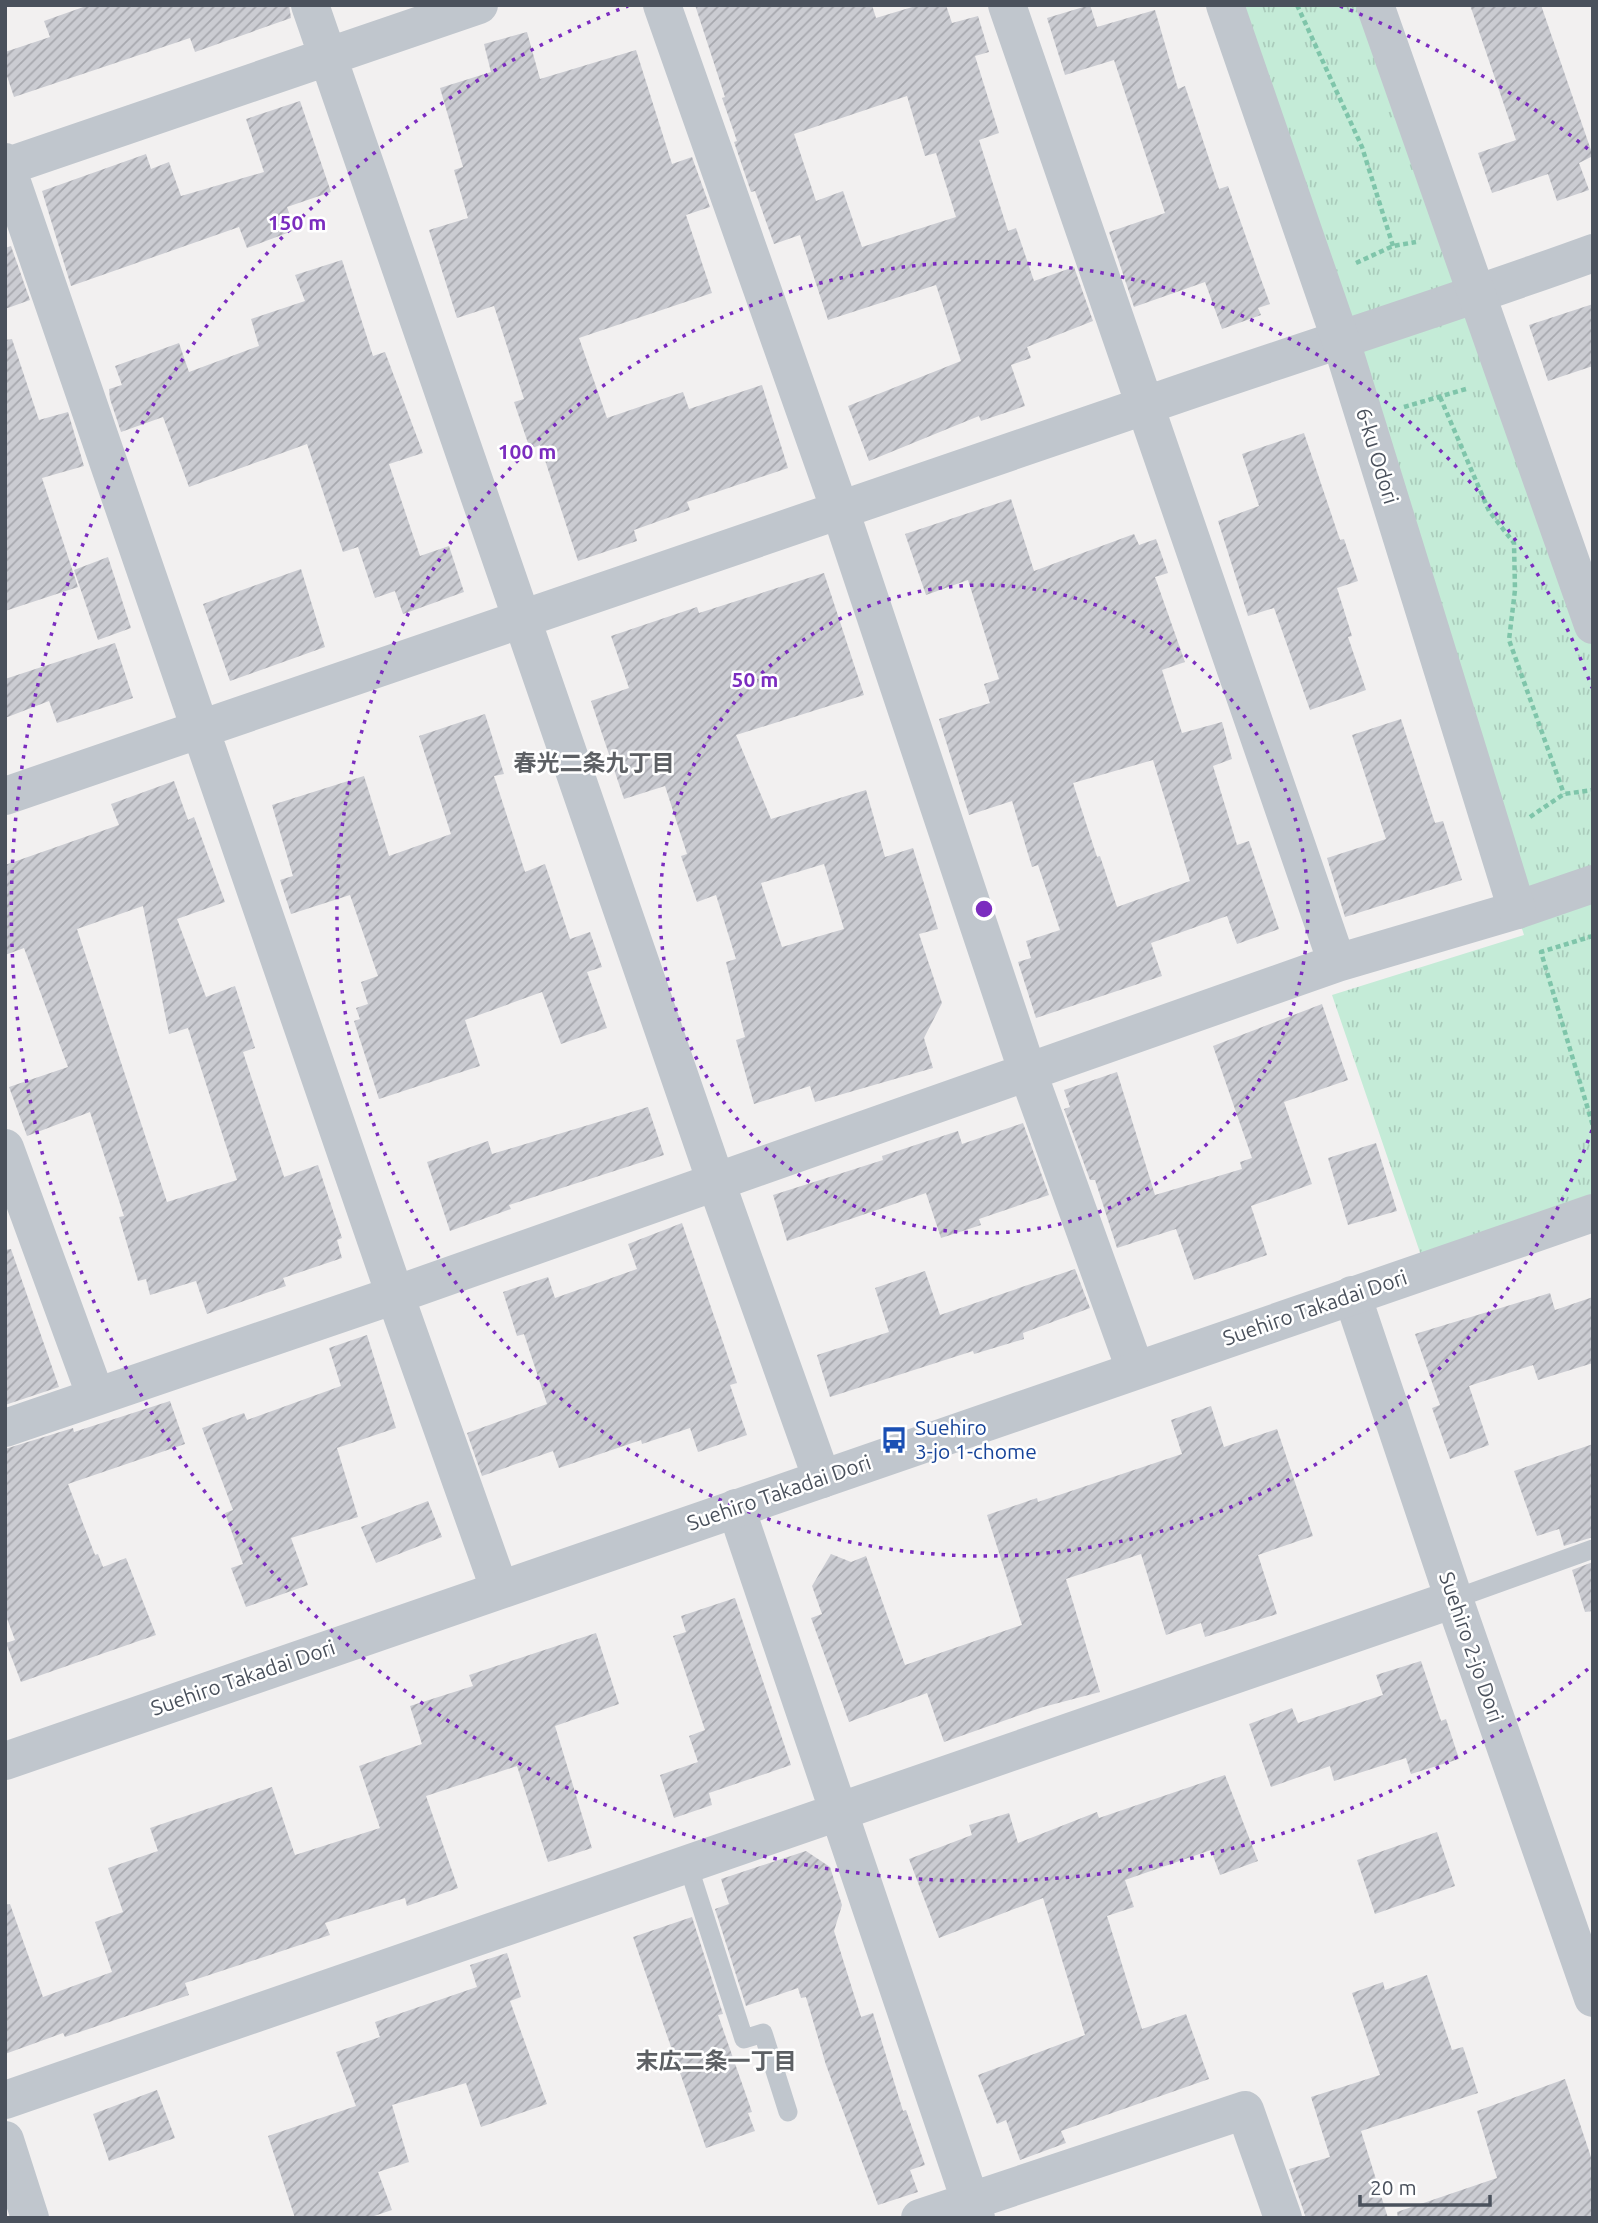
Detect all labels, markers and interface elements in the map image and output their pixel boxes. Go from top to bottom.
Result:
text: 150 m [268,210,326,234]
street label: 6-ku Odori [1352,405,1404,507]
text: 100 m [498,439,556,463]
text: 50 m [732,667,778,691]
district label: 春光二条九丁目 [514,750,675,775]
centre of rings [972,897,996,921]
street label: Suehiro Takadai Dori [1220,1264,1410,1350]
place label: Suehiro 3-jo 1-chome [915,1415,1037,1463]
bus stop icon: Suehiro 3-jo 1-chome [879,1425,909,1455]
street label: Suehiro Takadai Dori [684,1449,874,1535]
street label: Suehiro 2-jo Dori [1435,1569,1509,1725]
street label: Suehiro Takadai Dori [148,1634,338,1720]
district label: 末広二条一丁目 [636,2048,797,2073]
scale bar [1360,2164,1490,2208]
text: 20 m [1370,2175,1417,2199]

